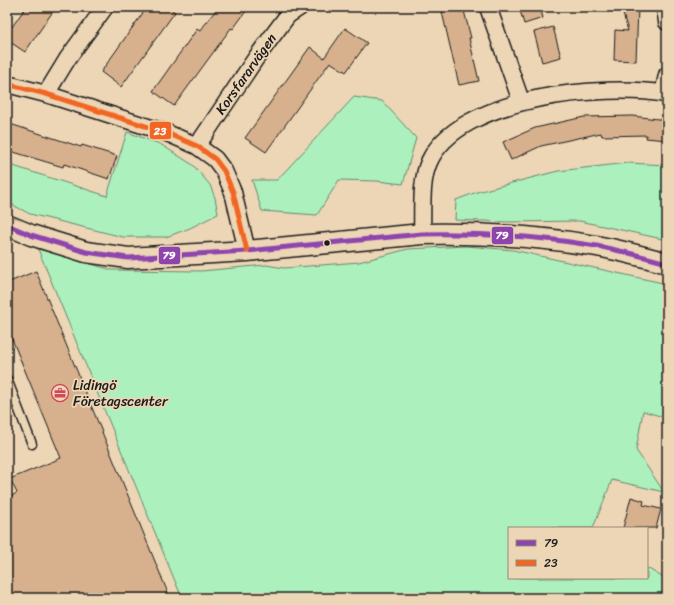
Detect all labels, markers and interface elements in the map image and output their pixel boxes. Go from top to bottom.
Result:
street label: Korsfararvägen [209,28,284,120]
line badge: 23 [149,121,172,140]
text: 23 [153,122,167,141]
line badge: 79 [491,226,514,245]
text: 79 [495,226,509,245]
unlabelled marker [322,238,332,248]
line badge: 79 [158,246,181,265]
text: 79 [162,246,176,265]
place label: Lidingö Företagscenter [73,373,169,414]
office icon: Lidingö Företagscenter [50,383,70,403]
legend [508,527,648,579]
text: 79 [544,532,558,554]
text: 23 [544,552,558,574]

